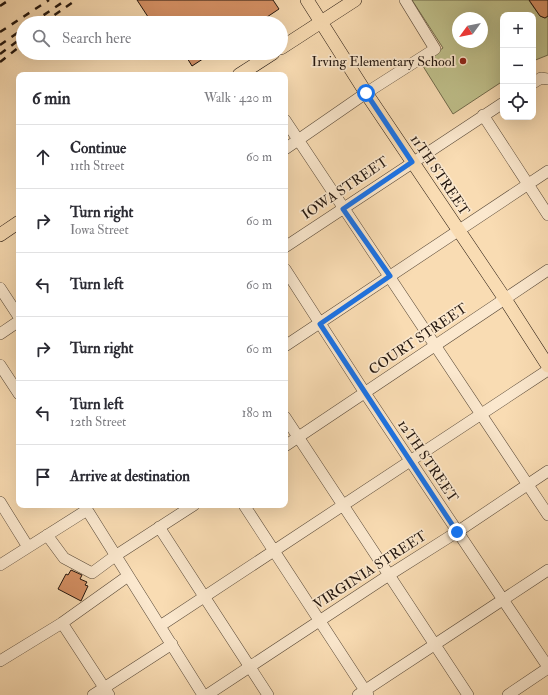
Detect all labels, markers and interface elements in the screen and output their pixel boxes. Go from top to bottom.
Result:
north arrow [452,12,488,48]
map controls [500,12,536,120]
button: + [500,12,536,48]
search box [16,16,288,60]
icon: search [30,27,52,49]
text: Search here [62,29,131,48]
button: − [500,48,536,84]
place label: Irving Elementary School [312,53,455,71]
marker: Irving Elementary School [458,56,468,66]
route start [357,84,375,102]
button: locate [500,84,536,120]
text: 6 min [32,88,71,109]
text: Walk · 420 m [204,90,272,106]
street label: 11TH STREET [407,131,474,219]
text: Continue [70,139,126,158]
icon: ahead [32,146,54,168]
text: 60 m [246,149,272,165]
street label: IOWA STREET [299,152,392,223]
text: 11th Street [70,158,124,174]
text: Turn right [70,203,133,222]
icon: right [32,210,54,232]
text: 60 m [246,213,272,229]
text: Iowa Street [70,222,129,238]
icon: left [32,274,54,296]
text: Turn left [70,275,124,294]
text: 60 m [246,277,272,293]
street label: COURT STREET [366,299,471,378]
icon: right [32,338,54,360]
text: Turn right [70,339,133,358]
text: 60 m [246,341,272,357]
text: Turn left [70,395,124,414]
icon: left [32,402,54,424]
text: 180 m [242,405,272,421]
text: 12th Street [70,414,126,430]
street label: 12TH STREET [394,417,462,506]
icon: arrive [32,466,54,488]
text: Arrive at destination [70,467,190,486]
route end [448,523,466,541]
street label: VIRGINIA STREET [310,527,430,613]

